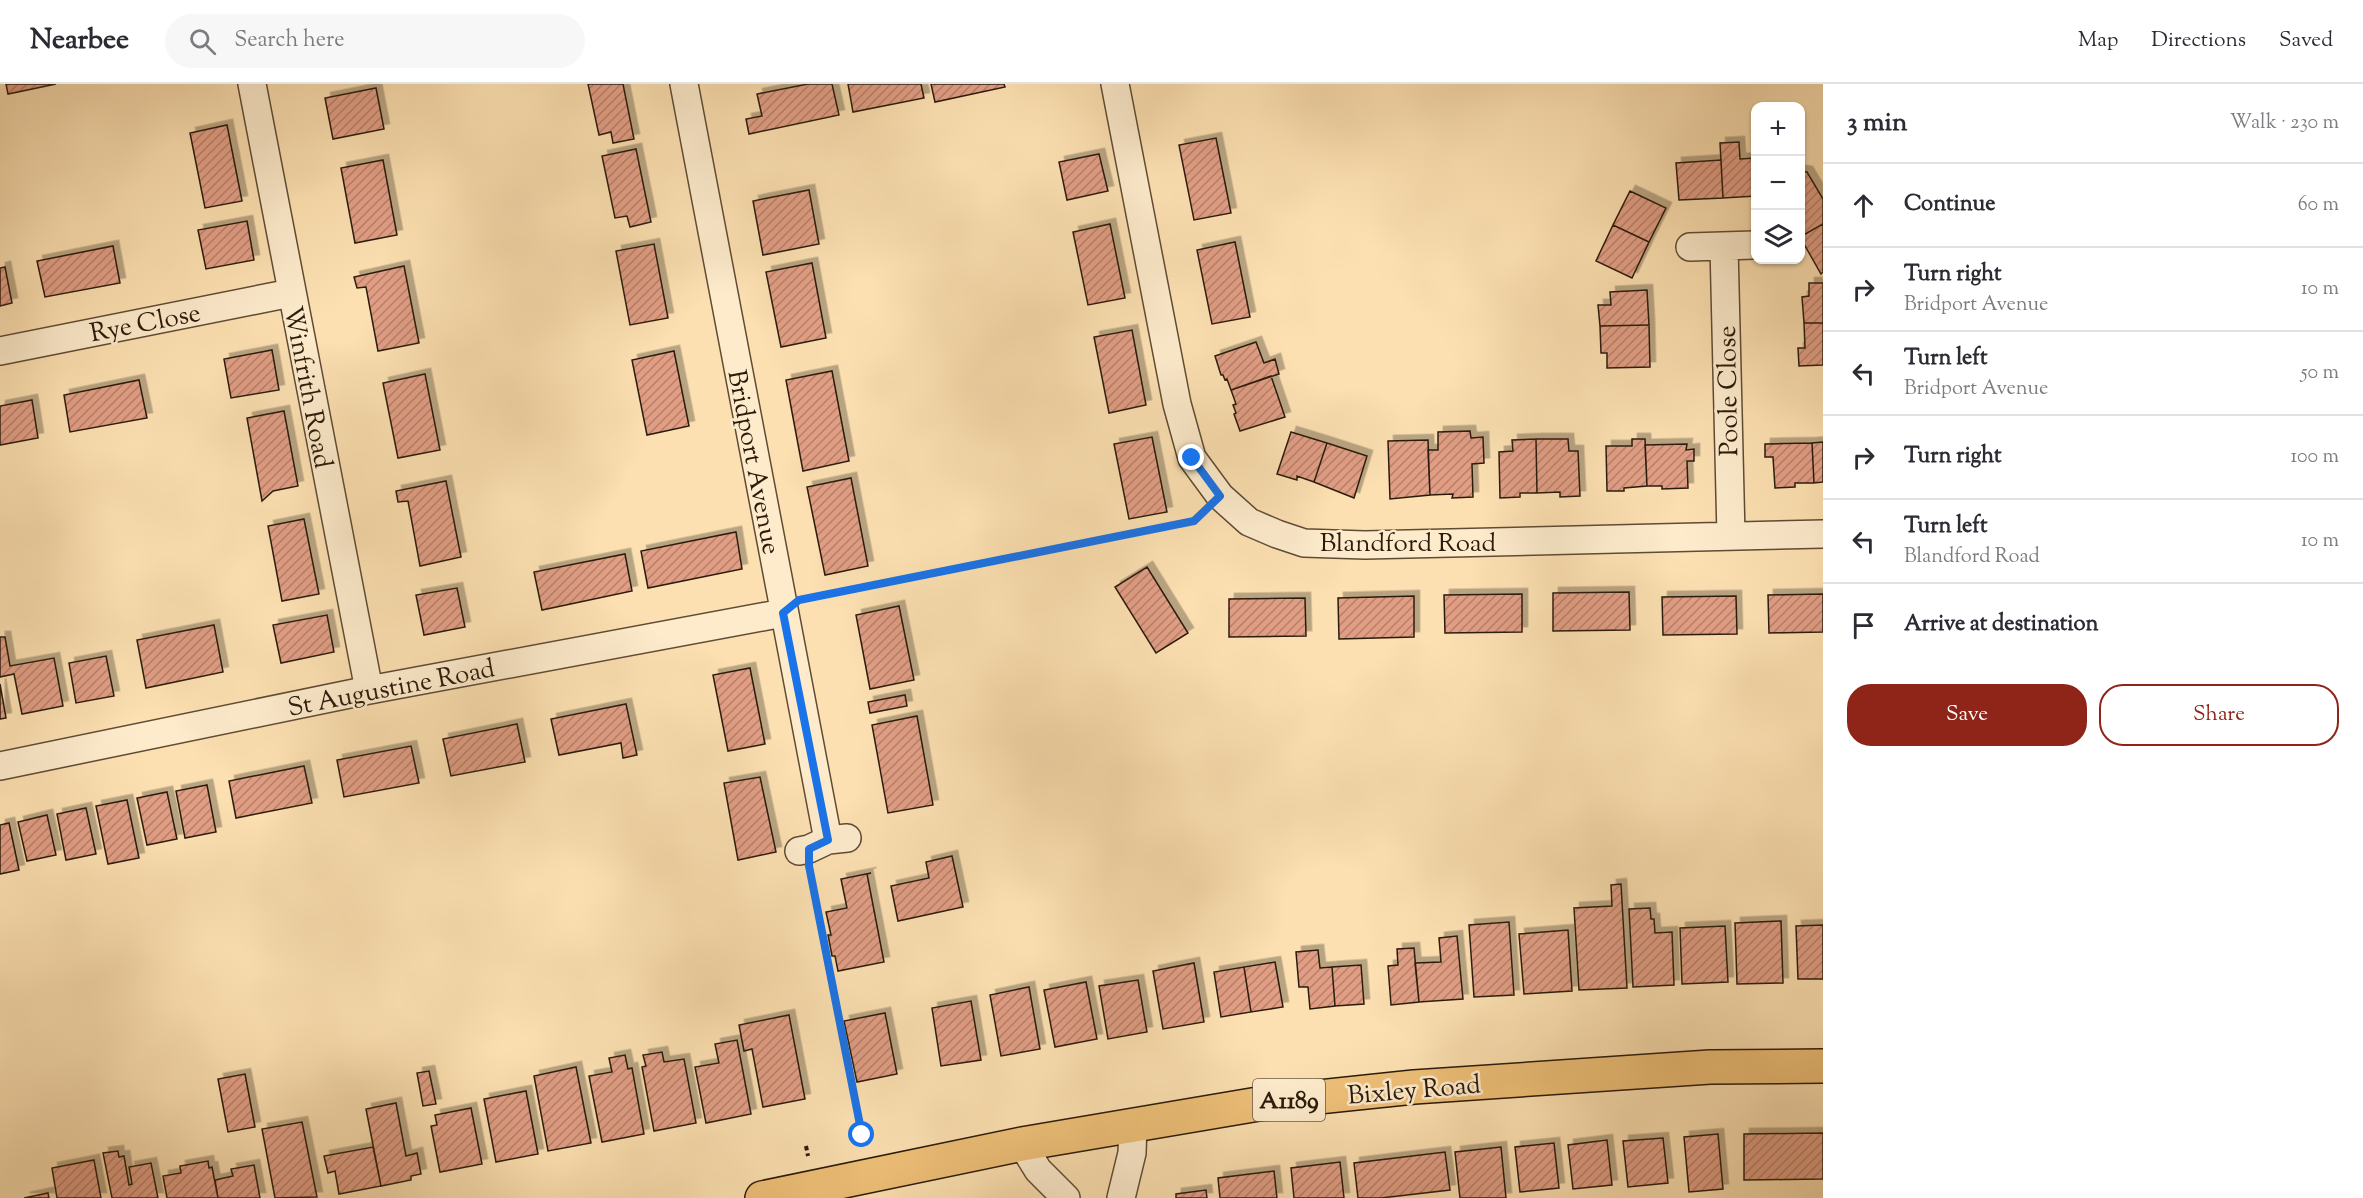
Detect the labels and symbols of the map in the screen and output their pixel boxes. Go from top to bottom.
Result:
street label: Rye Close [87,296,204,353]
street label: Winfrith Road [273,303,340,472]
street label: Poole Close [1710,325,1749,457]
street label: Bridport Avenue [716,367,789,558]
route end [1178,444,1204,470]
street label: Blandford Road [1320,526,1496,563]
street label: St Augustine Road [285,651,499,728]
street label: Bixley Road [1346,1067,1483,1116]
road number: A1189 [1253,1079,1325,1121]
route start [848,1121,874,1147]

